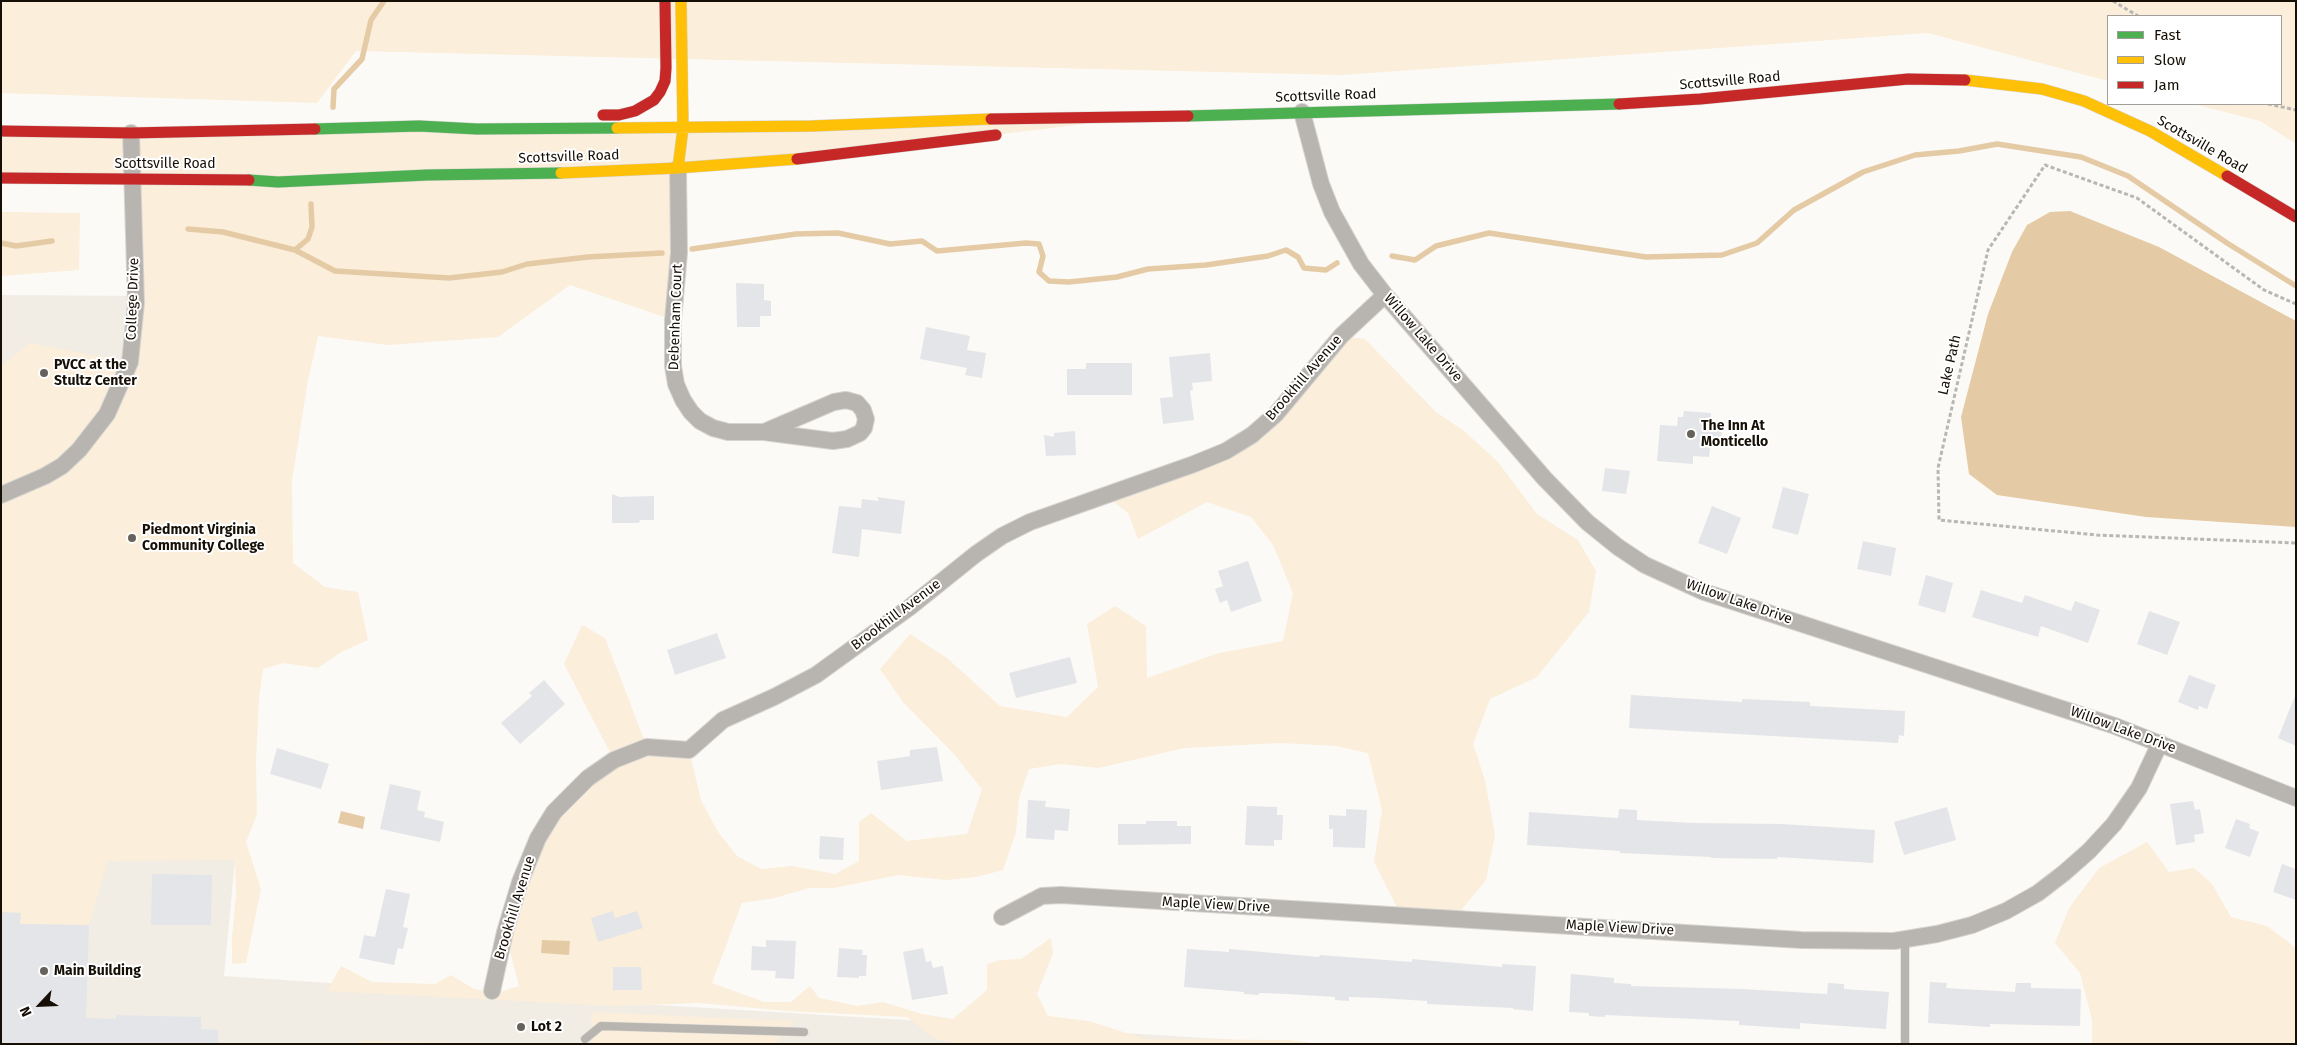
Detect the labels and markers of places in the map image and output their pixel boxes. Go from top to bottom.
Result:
place label: PVCC at the Stultz Center [54,357,137,390]
marker: PVCC at the Stultz Center [38,367,50,379]
place label: The Inn At Monticello [1701,418,1768,451]
marker: The Inn At Monticello [1685,428,1697,440]
place label: Piedmont Virginia Community College [142,522,265,554]
marker: Piedmont Virginia Community College [126,532,138,544]
place label: Main Building [54,963,141,979]
marker: Main Building [38,965,50,977]
place label: Lot 2 [531,1019,562,1035]
marker: Lot 2 [515,1021,527,1033]

